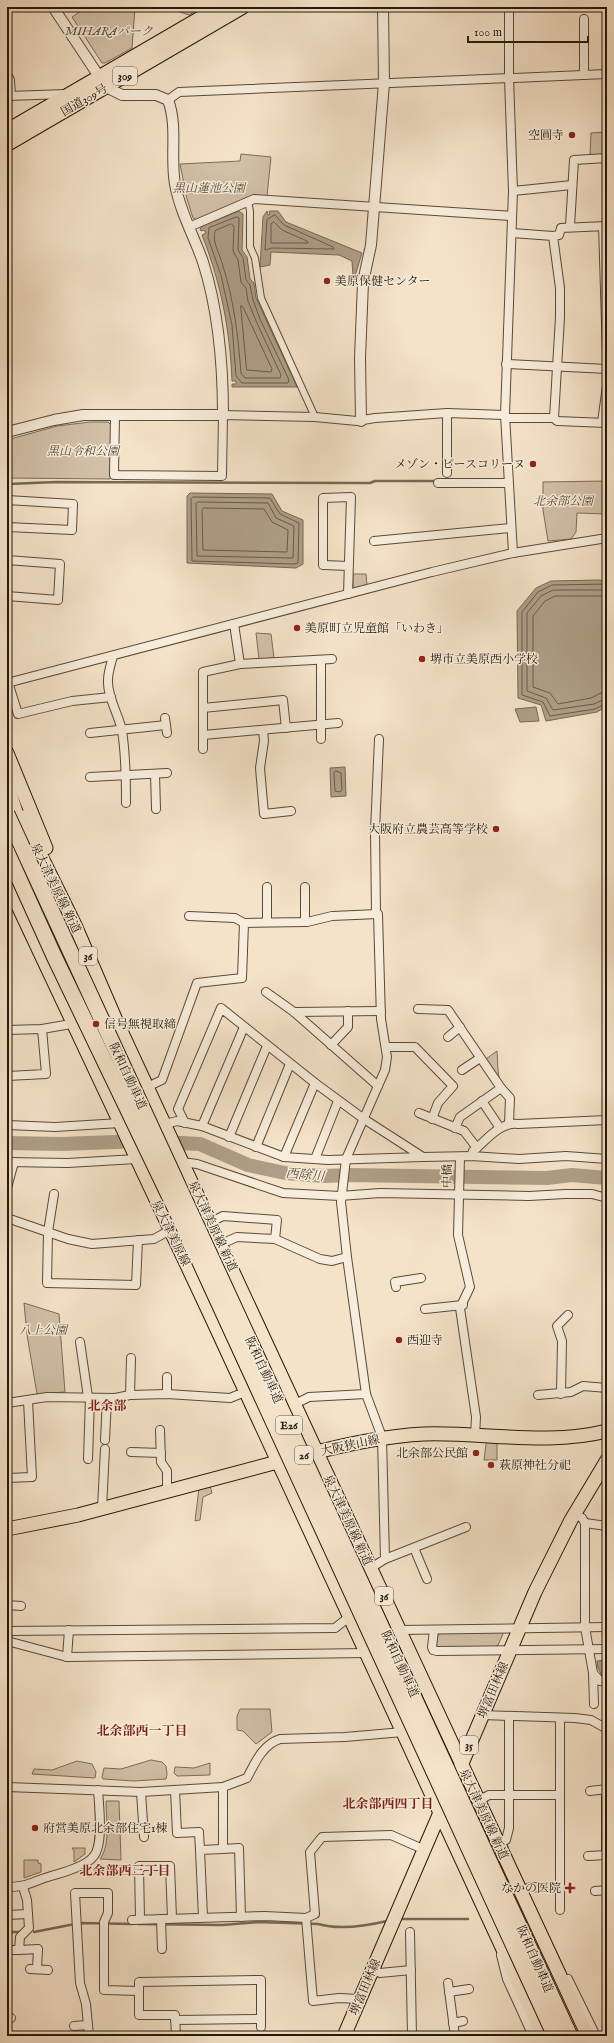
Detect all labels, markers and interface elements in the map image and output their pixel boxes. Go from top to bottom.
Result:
scale bar [468,18,588,44]
park label: MIHARAパーク [65,24,153,39]
text: 100 m [474,25,502,40]
road number: 309 [113,67,137,85]
street label: 国道309号 [58,81,110,120]
place label: 空圓寺 [528,128,564,143]
marker: 空圓寺 [567,130,577,140]
park label: 黒山蓮池公園 [173,181,247,196]
place label: 美原保健センター [335,274,431,289]
marker: 美原保健センター [322,276,332,286]
park label: 黒山令和公園 [47,444,121,459]
place label: メゾン・ピースコリーヌ [394,457,525,472]
marker: メゾン・ピースコリーヌ [528,459,538,469]
park label: 北余部公園 [533,494,595,509]
place label: 美原町立児童館「いわき」 [305,621,449,636]
marker: 美原町立児童館「いわき」 [292,623,302,633]
place label: 堺市立美原西小学校 [430,652,538,667]
marker: 堺市立美原西小学校 [417,654,427,664]
place label: 大阪府立農芸高等学校 [368,822,488,837]
marker: 大阪府立農芸高等学校 [491,824,501,834]
street label: 泉大津美原線 新道 [27,841,84,936]
road number: 36 [79,947,97,965]
place label: 信号無視取締 [104,1017,176,1032]
marker: 信号無視取締 [91,1019,101,1029]
street label: 阪和自動車道 [106,1040,150,1112]
street label: 中橋 [440,1164,455,1188]
water label: 西除川 [285,1165,327,1186]
street label: 泉大津美原線 新道 [185,1178,240,1274]
street label: 泉大津美原線 [148,1198,193,1269]
park label: 八上公園 [19,1323,69,1338]
place label: 西迎寺 [407,1333,443,1348]
street label: 阪和自動車道 [242,1334,286,1406]
marker: 西迎寺 [394,1335,404,1345]
district label: 北余部 [87,1398,127,1415]
road number: E26 [276,1416,302,1434]
street label: 大阪狭山線 [319,1432,381,1459]
road number: 26 [295,1446,313,1464]
place label: 北余部公民館 [396,1446,468,1461]
marker: 北余部公民館 [471,1448,481,1458]
place label: 萩原神社分祀 [499,1458,571,1473]
marker: 萩原神社分祀 [486,1460,496,1470]
street label: 泉大津美原線 新道 [320,1472,375,1568]
road number: 36 [375,1587,393,1605]
street label: 阪和自動車道 [378,1628,422,1700]
street label: 堺富田林線 [475,1660,512,1721]
district label: 北余部西一丁目 [96,1723,188,1740]
road number: 35 [460,1736,478,1754]
street label: 泉大津美原線 新道 [456,1766,511,1862]
district label: 北余部西四丁目 [342,1796,434,1813]
place label: 府営美原北余部住宅1棟 [43,1821,167,1836]
marker: 府営美原北余部住宅1棟 [30,1823,40,1833]
district label: 北余部西三丁目 [79,1863,171,1880]
place label: なかの医院 [501,1881,561,1896]
marker: なかの医院 [564,1882,576,1894]
street label: 阪和自動車道 [513,1923,556,1995]
street label: 堺富田林線 [347,1957,384,2018]

